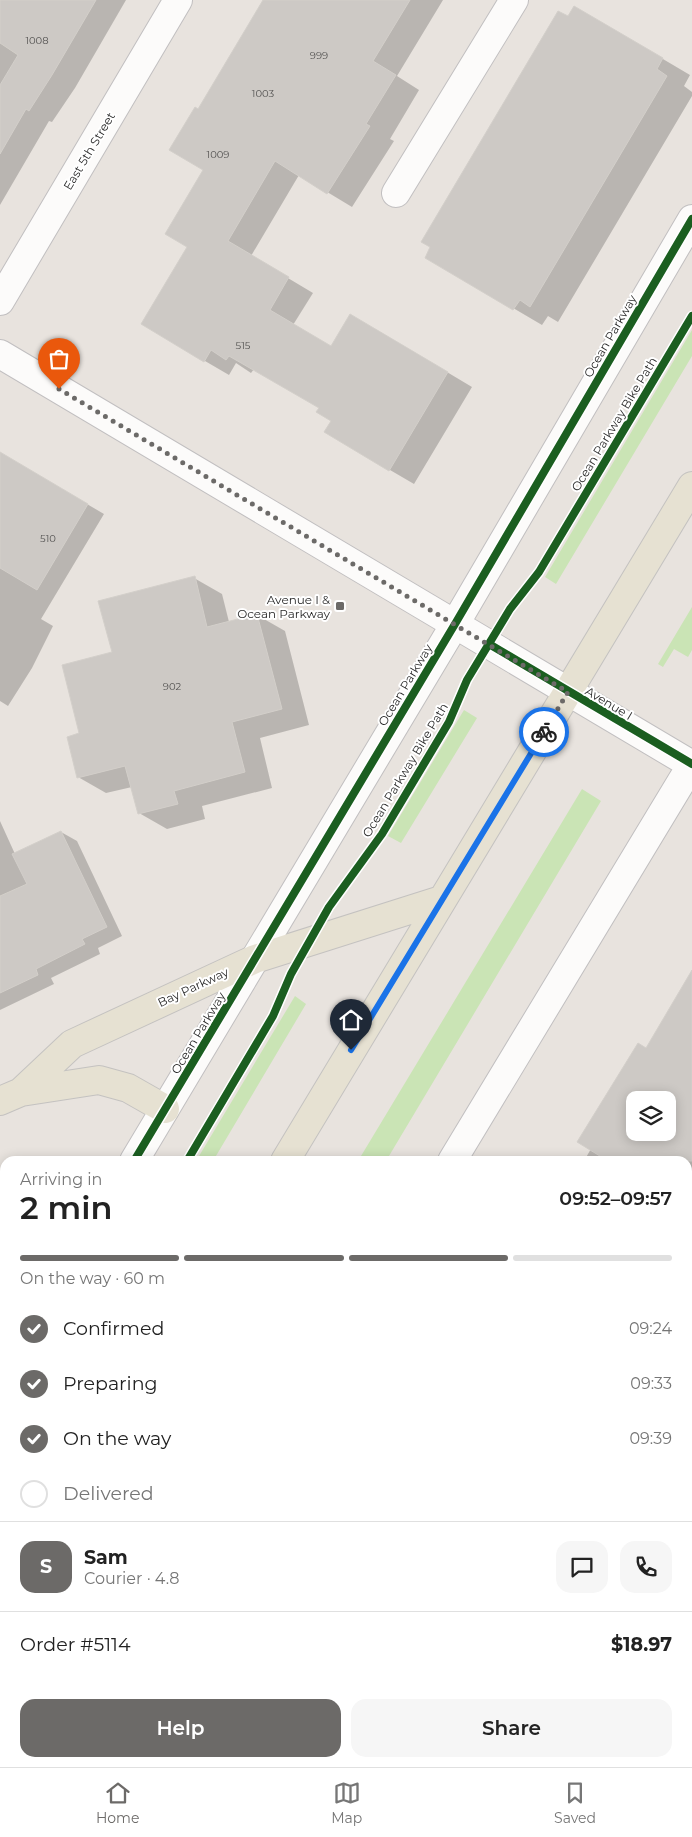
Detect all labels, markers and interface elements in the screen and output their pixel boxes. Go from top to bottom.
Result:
house number: 1008 [25,34,49,47]
house number: 999 [310,49,328,62]
house number: 1003 [252,87,275,100]
street label: East 5th Street [60,109,118,193]
house number: 1009 [207,148,229,161]
street label: Ocean Parkway [580,292,640,380]
pin [38,338,80,389]
house number: 515 [236,339,251,352]
icon: bag [45,345,73,373]
street label: Ocean Parkway Bike Path [568,354,660,494]
house number: 510 [40,532,56,545]
place label: Avenue I & Ocean Parkway [237,592,330,621]
marker: Avenue I & Ocean Parkway [334,600,346,612]
street label: Ocean Parkway [375,641,436,729]
house number: 902 [163,680,182,693]
street label: Avenue I [583,683,635,723]
street label: Ocean Parkway Bike Path [359,700,451,840]
courier [519,707,569,757]
icon: bike [530,718,558,746]
street label: Bay Parkway [155,964,231,1010]
street label: Ocean Parkway [168,989,229,1077]
pin [330,999,372,1050]
icon: home [337,1006,365,1034]
map controls [626,1091,676,1141]
button: layers [626,1091,676,1141]
text: Arriving in [20,1170,102,1189]
text: 09:52–09:57 [559,1187,672,1210]
text: 2 min [20,1188,112,1227]
text: On the way · 60 m [20,1269,165,1288]
icon: check [20,1315,48,1343]
text: Confirmed [63,1317,164,1340]
text: 09:24 [629,1319,672,1338]
icon: check [20,1370,48,1398]
text: Preparing [63,1372,158,1395]
text: 09:33 [630,1374,672,1393]
icon: check [20,1425,48,1453]
text: On the way [63,1427,171,1450]
text: 09:39 [630,1429,672,1448]
text: Delivered [63,1482,154,1505]
button: chat [556,1541,608,1593]
button: phone [620,1541,672,1593]
text: Sam [84,1546,128,1569]
text: S [40,1555,52,1578]
text: Courier · 4.8 [84,1569,180,1588]
text: Order #5114 [20,1633,131,1656]
text: $18.97 [611,1633,672,1656]
button: Help [20,1699,341,1757]
button: Share [351,1699,672,1757]
tab: Home [96,1779,139,1827]
tab: Map [331,1779,362,1827]
tab: Saved [554,1779,596,1827]

